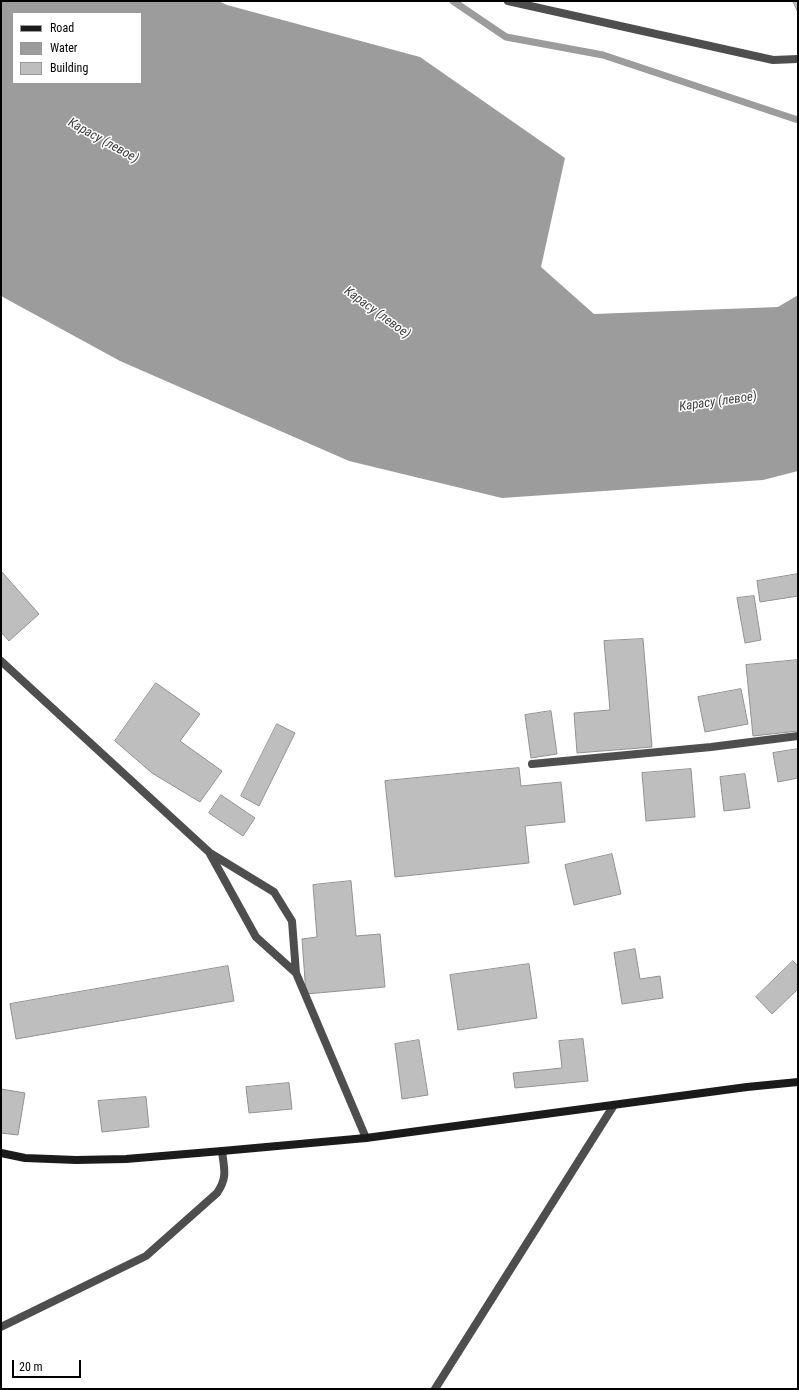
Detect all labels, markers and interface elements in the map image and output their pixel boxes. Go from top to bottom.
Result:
legend [12,12,142,84]
text: Road [50,21,74,35]
text: Water [50,41,78,55]
text: Building [50,61,88,75]
water label: Карасу (левое) [65,115,141,167]
water label: Карасу (левое) [341,284,413,342]
water label: Карасу (левое) [678,389,758,415]
scale bar [14,1352,83,1378]
text: 20 m [19,1360,43,1374]

